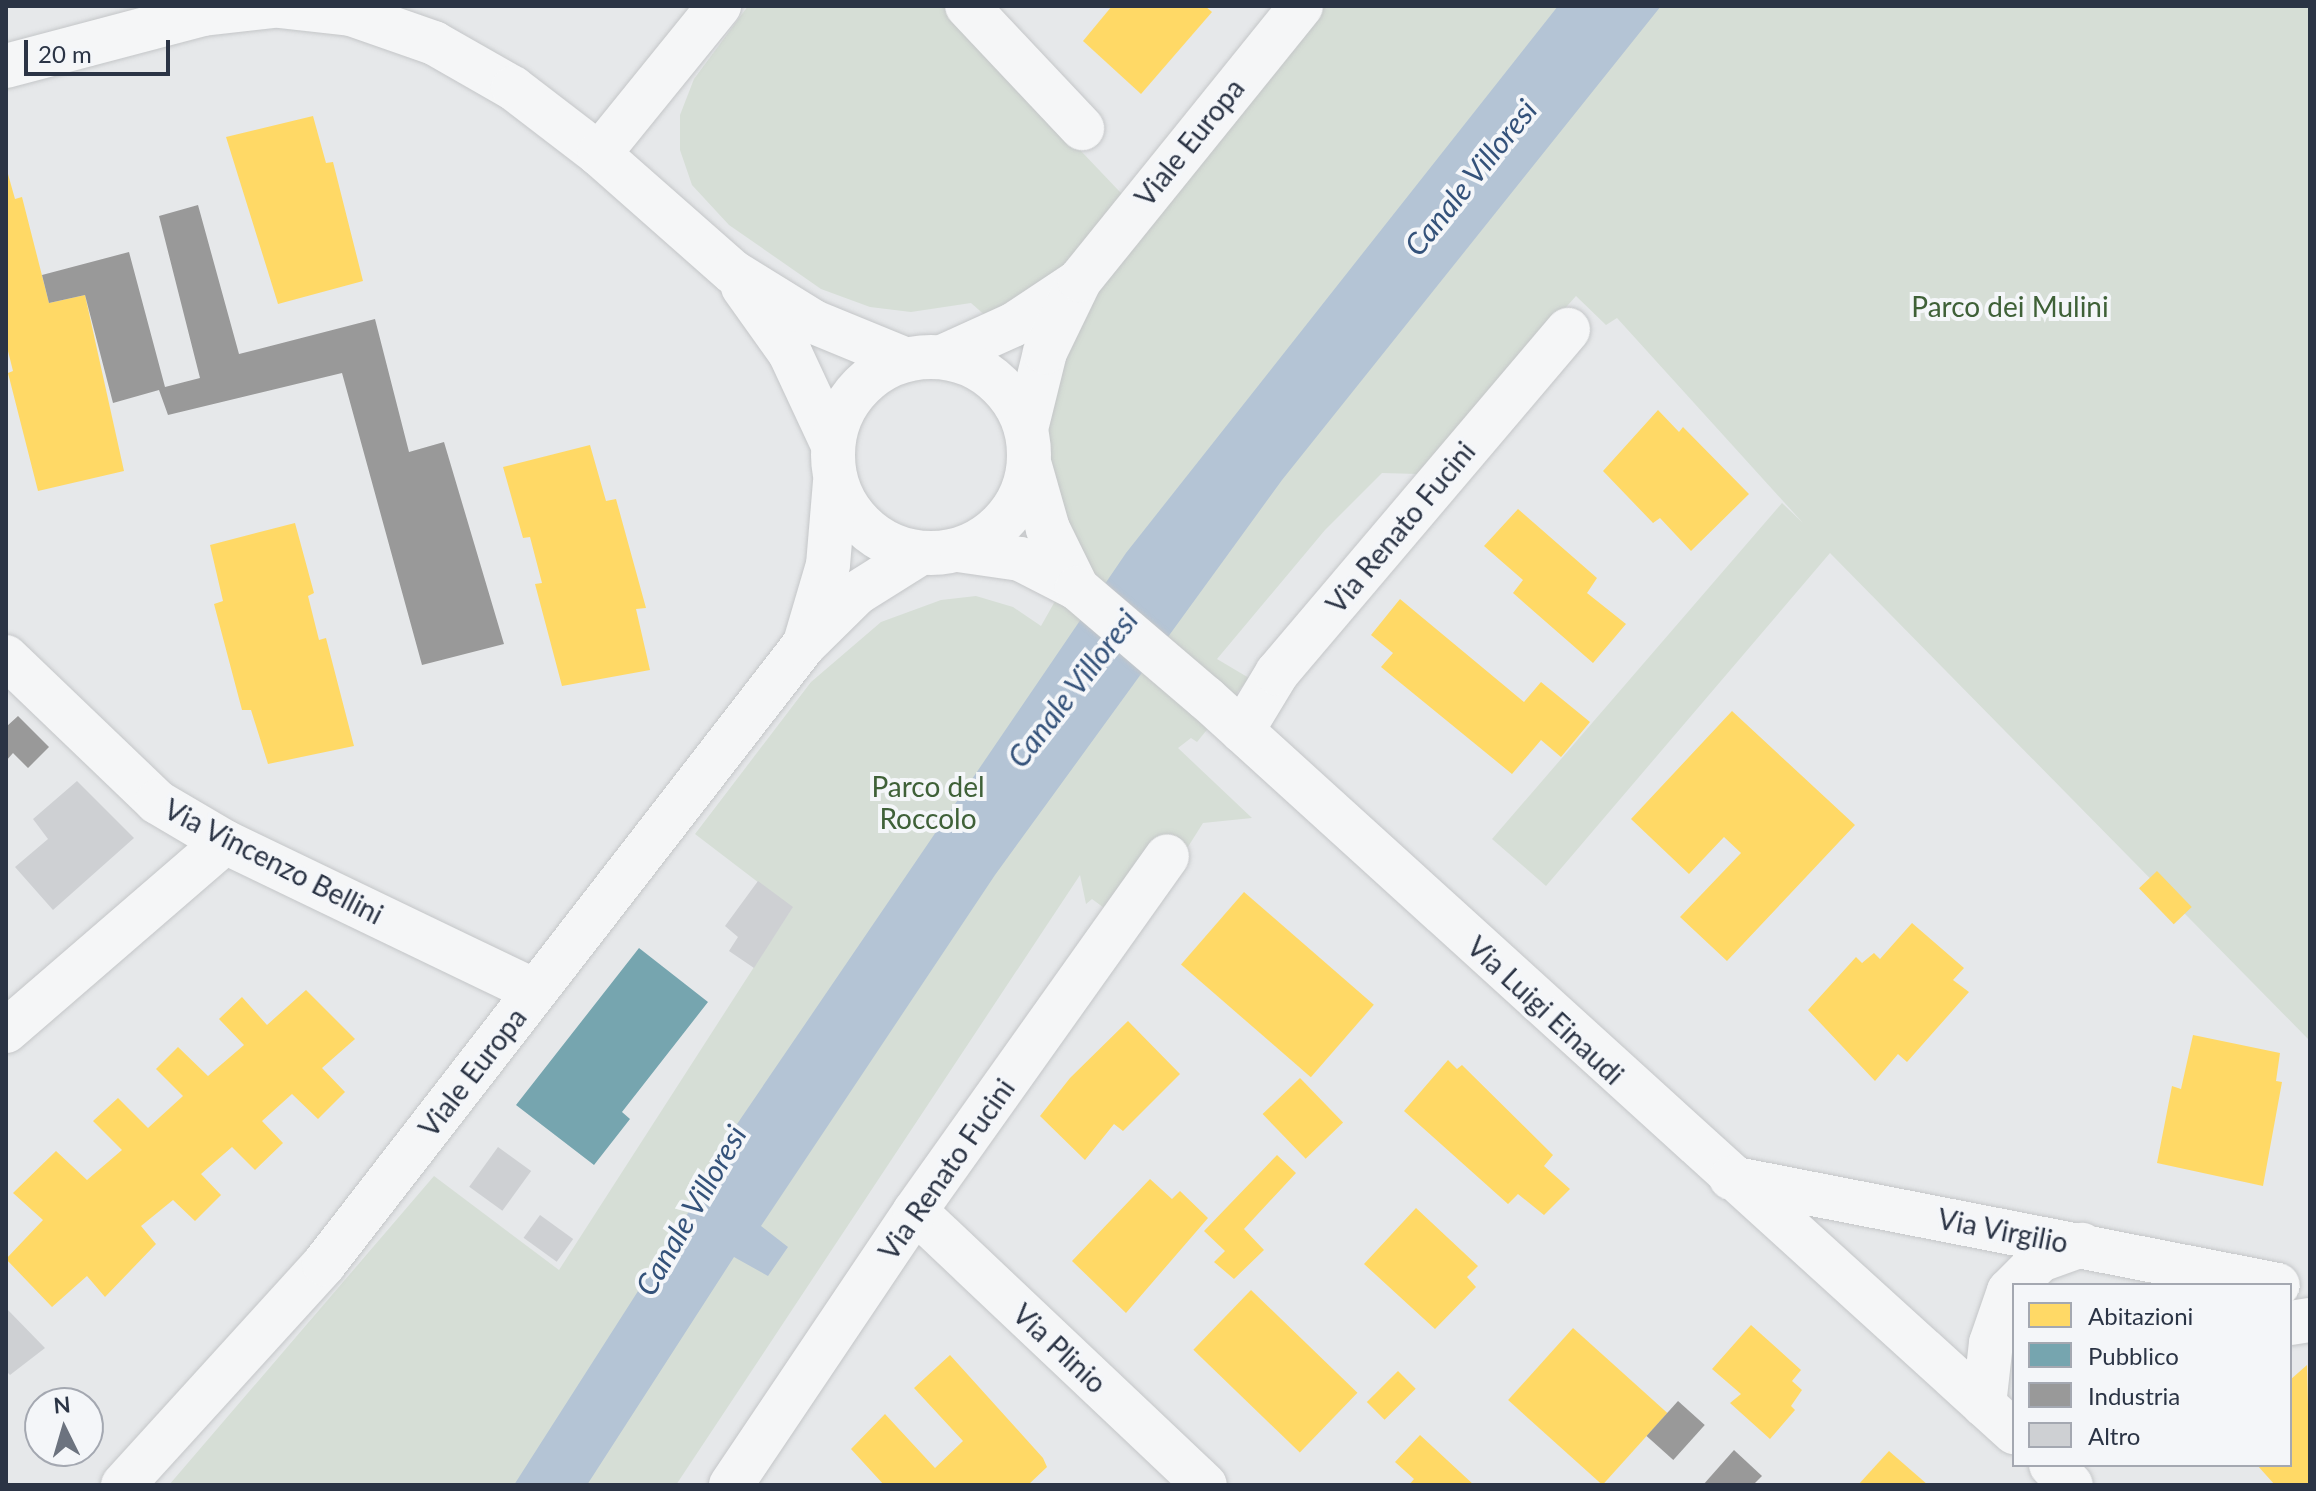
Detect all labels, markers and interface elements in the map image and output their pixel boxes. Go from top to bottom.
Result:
scale bar [28,24,174,74]
text: 20 m [38,39,92,68]
street label: Viale Europa [1127,71,1251,213]
water label: Canale Villoresi [1396,91,1544,263]
park label: Parco dei Mulini [1911,289,2109,323]
street label: Via Renato Fucini [1319,434,1481,620]
water label: Canale Villoresi [999,602,1145,774]
park label: Parco del Roccolo [871,769,985,835]
street label: Via Vincenzo Bellini [159,791,389,931]
street label: Via Luigi Einaudi [1461,929,1631,1091]
street label: Viale Europa [411,1001,533,1143]
street label: Via Renato Fucini [871,1072,1021,1266]
water label: Canale Villoresi [627,1118,753,1302]
street label: Via Virgilio [1935,1201,2071,1259]
legend [2012,1283,2292,1467]
street label: Via Plinio [1006,1296,1114,1400]
text: Abitazioni [2088,1301,2193,1330]
text: Pubblico [2088,1341,2179,1370]
text: Industria [2088,1381,2180,1410]
north arrow [24,1387,104,1467]
text: N [52,1390,72,1419]
text: Altro [2088,1421,2140,1450]

